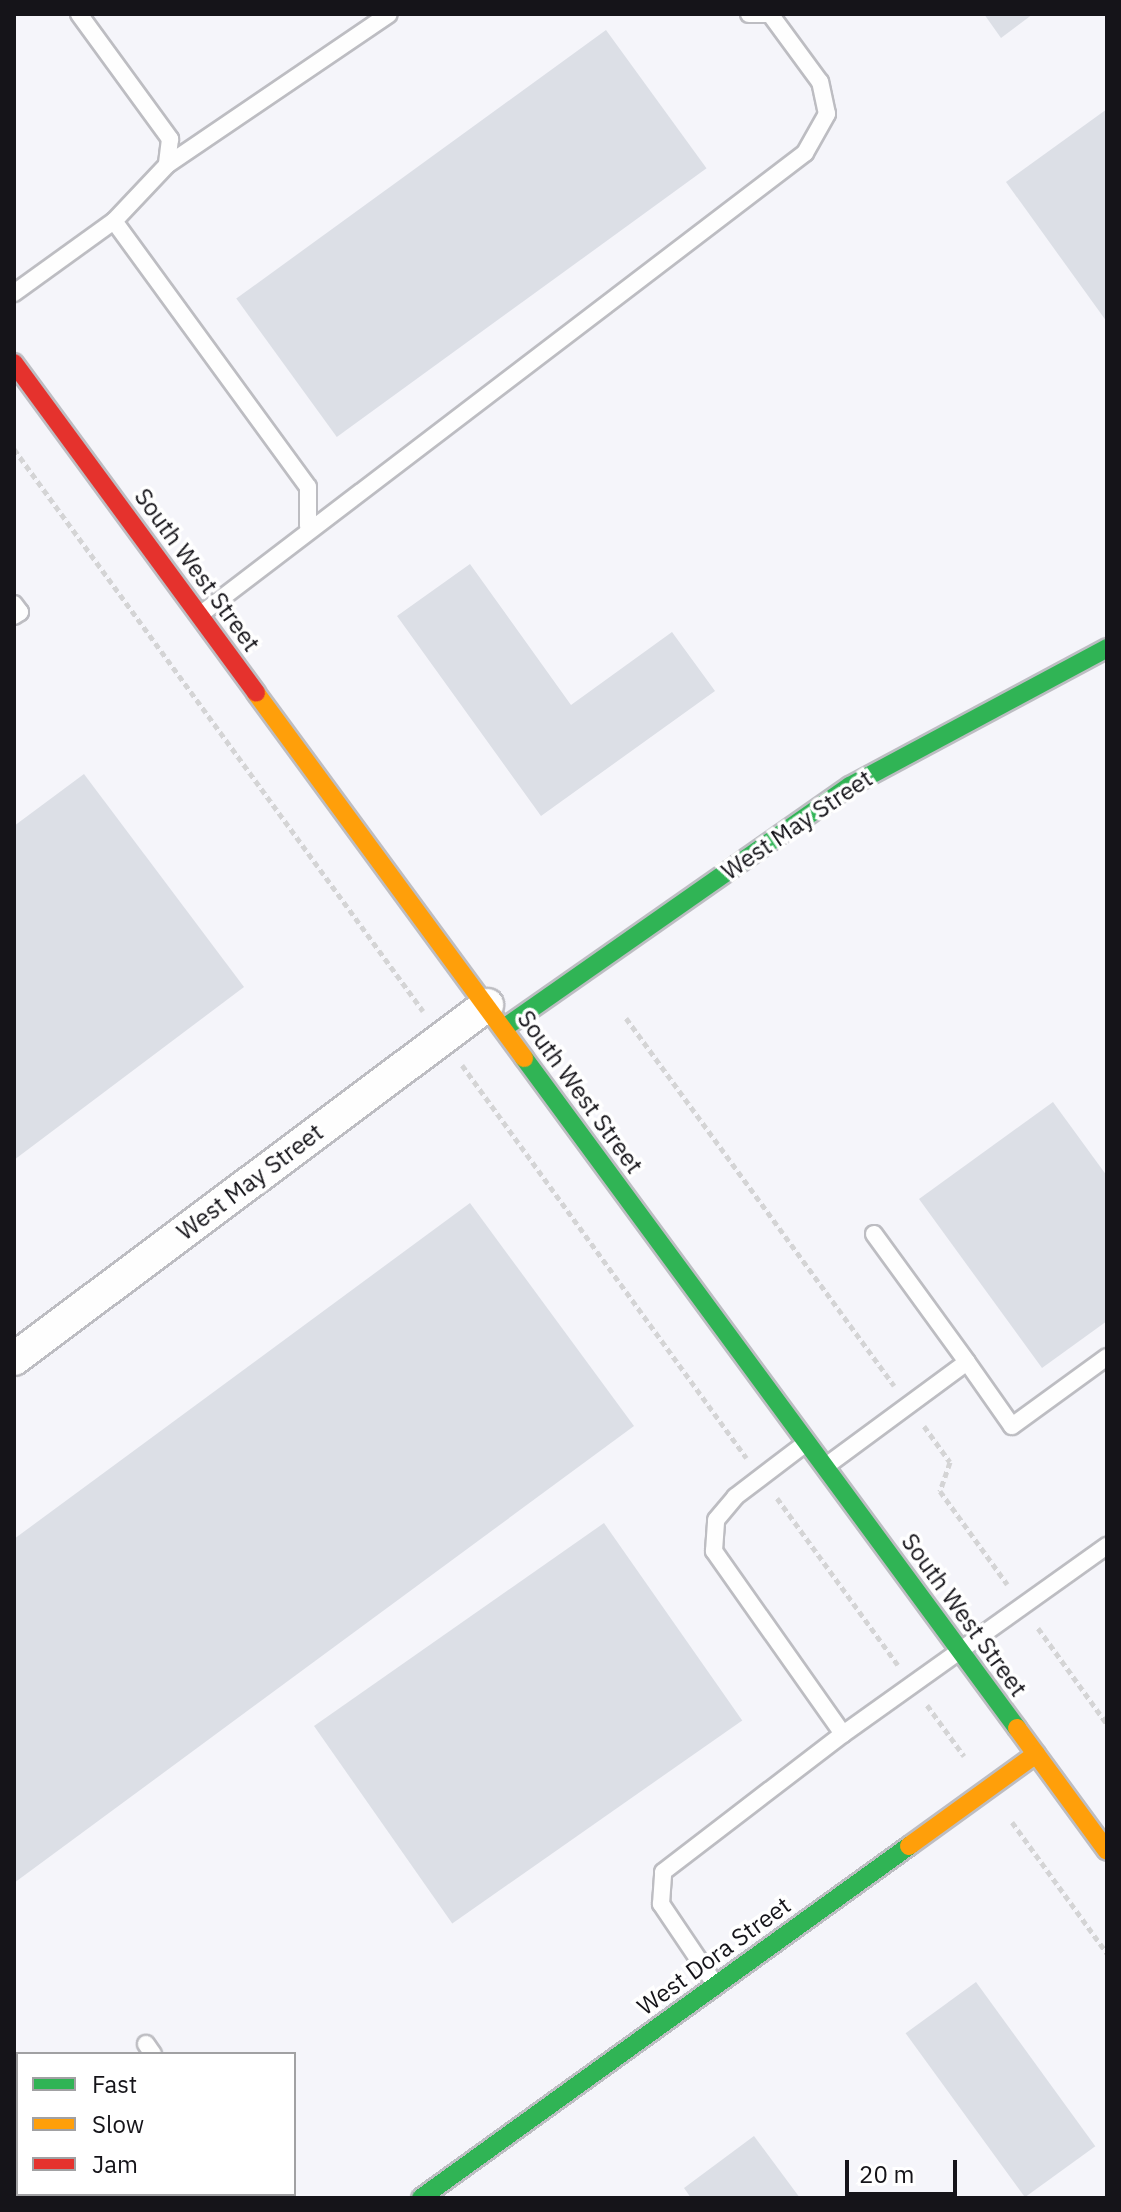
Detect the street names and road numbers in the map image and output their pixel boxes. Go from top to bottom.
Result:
street label: South West Street [128,483,266,657]
street label: West May Street [716,764,878,886]
street label: South West Street [511,1005,649,1179]
street label: West May Street [171,1118,329,1246]
street label: South West Street [895,1528,1033,1702]
street label: West Dora Street [632,1891,796,2021]

